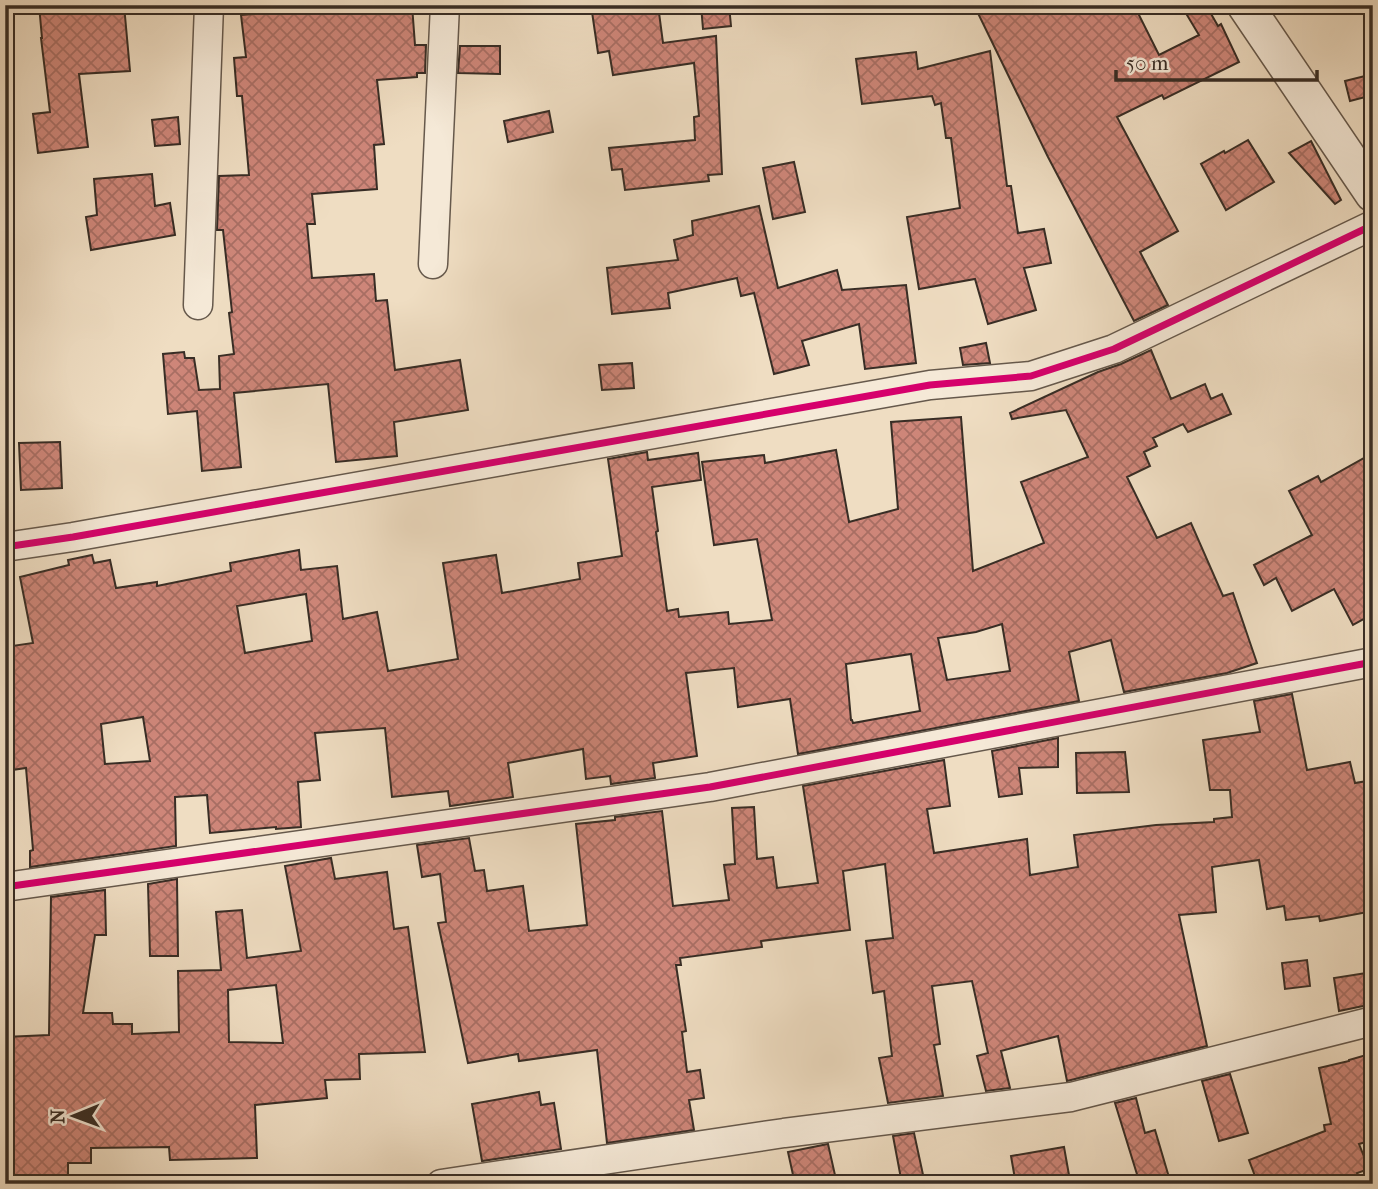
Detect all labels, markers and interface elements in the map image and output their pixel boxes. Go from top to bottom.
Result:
scale bar [1116,38,1317,82]
text: 50 m [1126,51,1169,75]
north arrow [38,1080,108,1150]
text: N [47,1108,69,1124]

